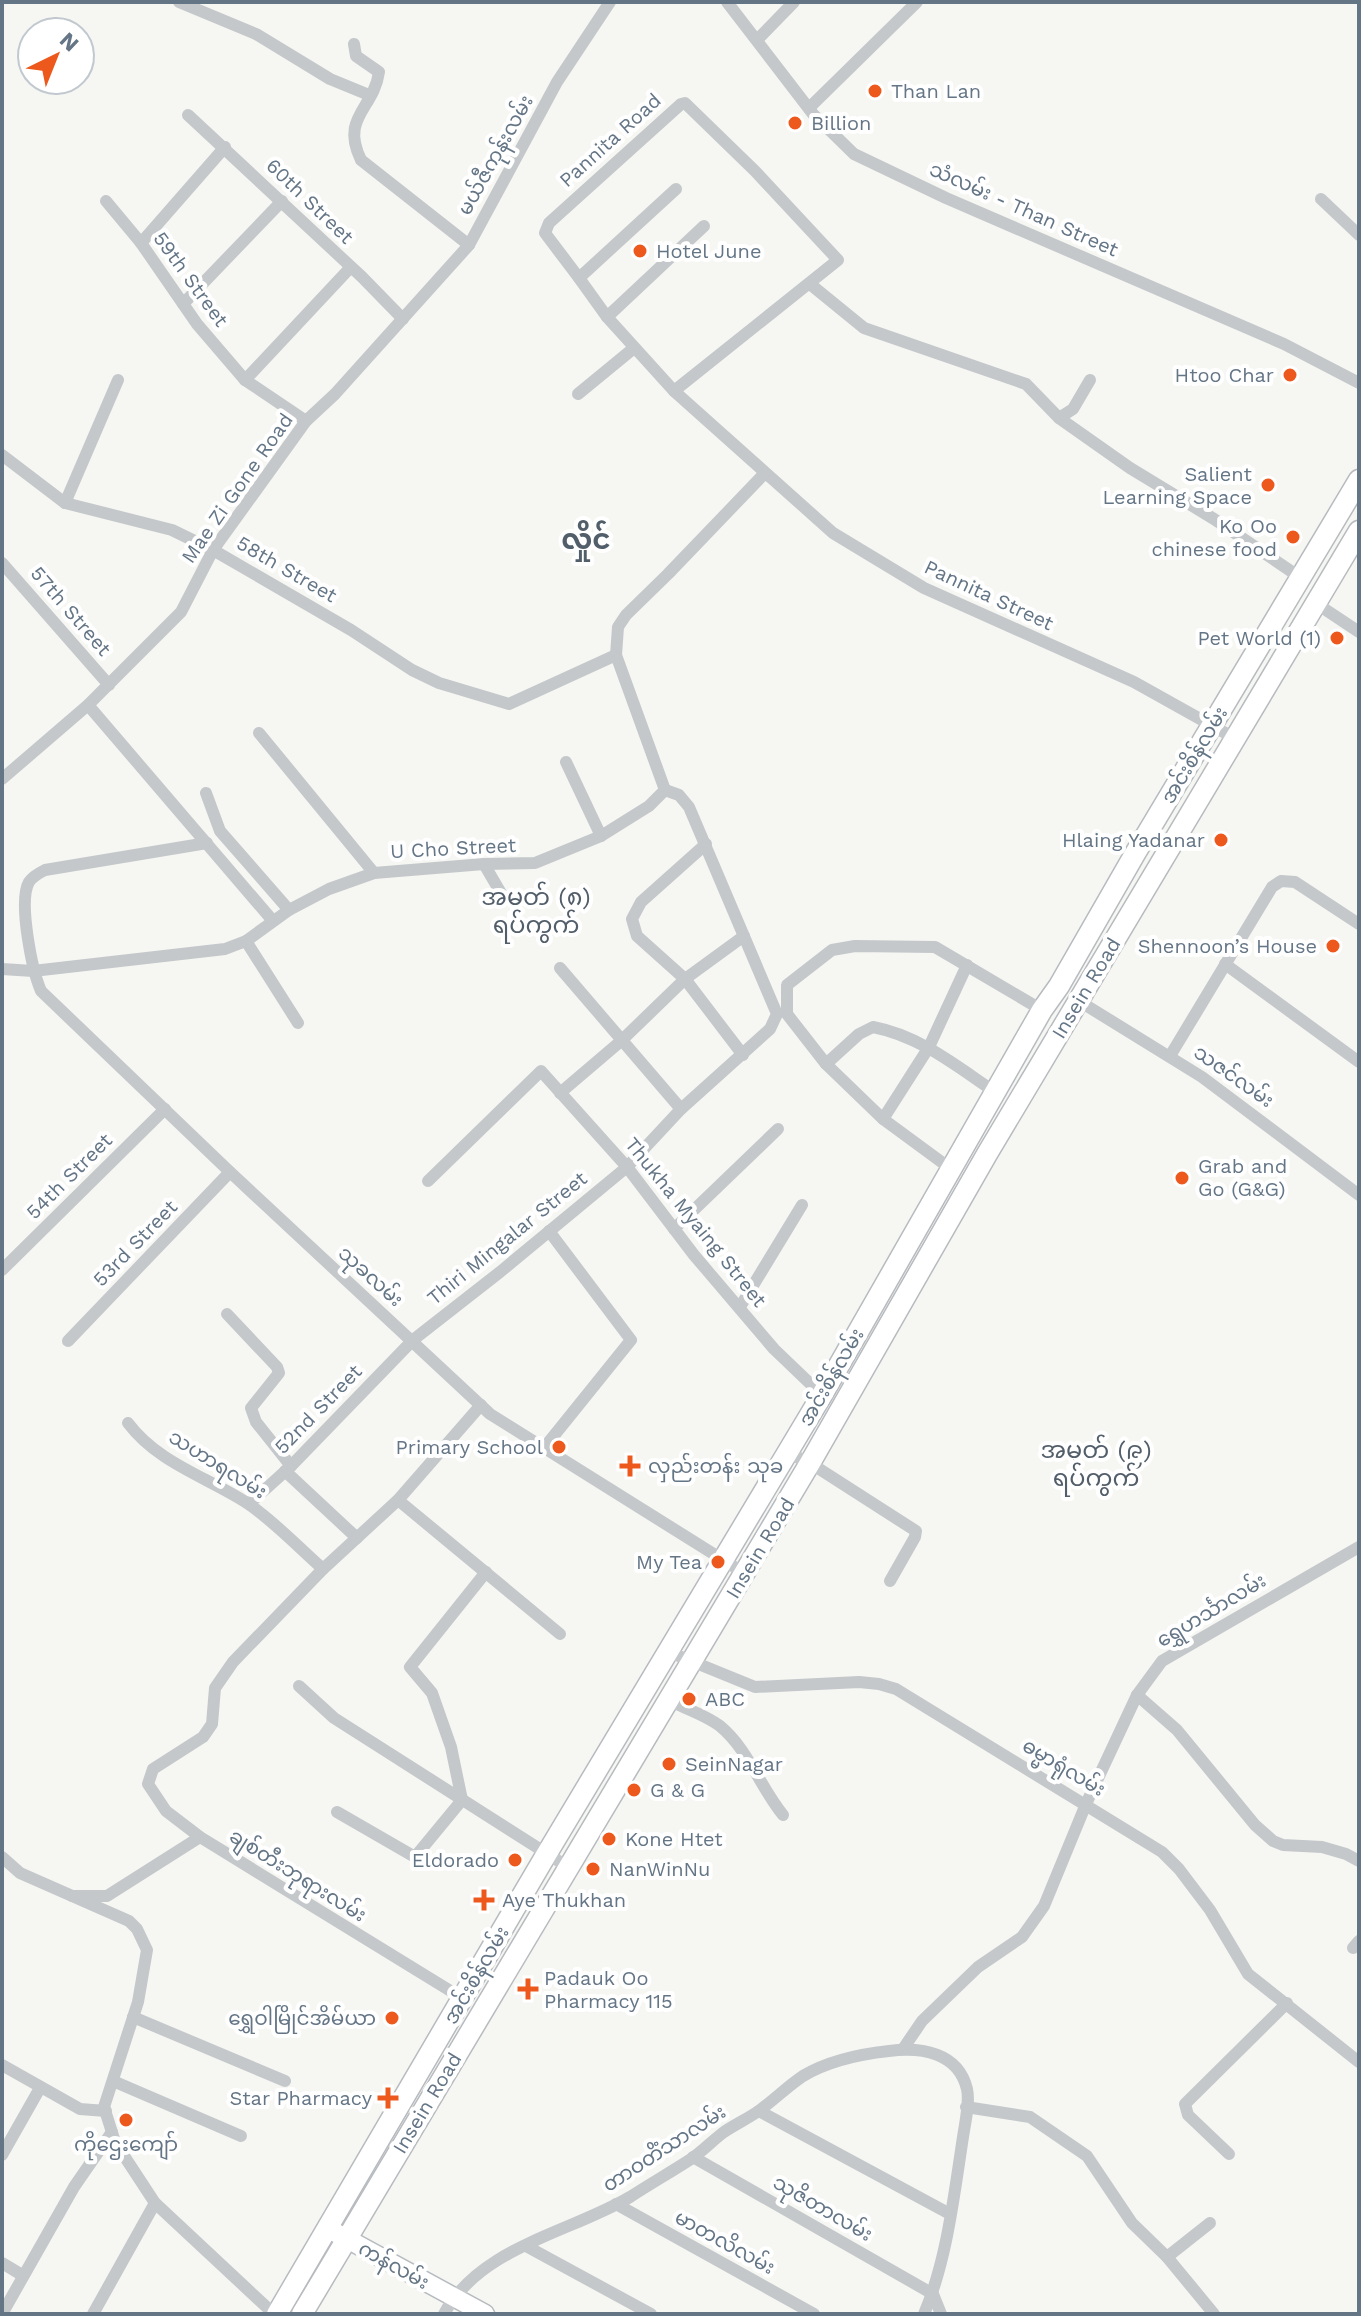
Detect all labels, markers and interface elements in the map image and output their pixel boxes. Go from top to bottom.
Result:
north arrow [16,16,96,96]
text: N [55,27,84,56]
place label: Than Lan [891,79,981,103]
marker: Than Lan [866,82,884,100]
street label: Pannita Road [554,88,666,192]
street label: မယ်ဇီကုန်းလမ်း [450,90,542,222]
place label: Billion [811,111,871,135]
marker: Billion [786,114,804,132]
street label: 60th Street [261,153,359,249]
street label: သံလမ်း - Than Street [926,155,1123,262]
street label: 59th Street [148,227,234,332]
place label: Hotel June [656,239,761,263]
marker: Hotel June [631,242,649,260]
place label: Htoo Char [1175,363,1274,387]
marker: Htoo Char [1281,366,1299,384]
street label: Mae Zi Gone Road [176,408,298,568]
place label: Salient Learning Space [1102,462,1253,509]
marker: Salient Learning Space [1259,476,1277,494]
place label: Ko Oo chinese food [1152,514,1277,561]
district label: လှိုင် [561,520,611,562]
marker: Ko Oo chinese food [1284,528,1302,546]
street label: 58th Street [233,531,342,608]
street label: Pannita Street [921,555,1058,636]
street label: 57th Street [26,561,117,661]
place label: Pet World (1) [1197,626,1321,650]
marker: Pet World (1) [1328,629,1346,647]
street label: အင်းစိန်လမ်း [1154,701,1236,810]
place label: Hlaing Yadanar [1062,828,1205,852]
marker: Hlaing Yadanar [1212,831,1230,849]
street label: U Cho Street [389,833,517,863]
district label: အမှတ် (၈) ရပ်ကွက် [481,881,591,944]
street label: Insein Road [1046,933,1126,1043]
place label: Shennoon’s House [1138,934,1317,958]
marker: Shennoon’s House [1324,937,1342,955]
street label: သဇင်လမ်း [1189,1038,1280,1112]
street label: 54th Street [21,1128,117,1224]
street label: Thukha Myaing Street [620,1132,772,1312]
place label: Grab and Go (G&G) [1198,1154,1287,1201]
street label: Thiri Mingalar Street [422,1166,592,1310]
marker: Grab and Go (G&G) [1173,1169,1191,1187]
street label: 53rd Street [88,1194,183,1291]
street label: သုခလမ်း [330,1239,410,1315]
street label: အင်းစိန်လမ်း [792,1323,872,1432]
street label: 52nd Street [269,1359,367,1459]
street label: သဟာရလမ်း [163,1423,272,1507]
district label: အမှတ် (၉) ရပ်ကွက် [1040,1434,1152,1497]
place label: Primary School [396,1435,543,1459]
marker: Primary School [550,1438,568,1456]
place label: လှည်းတန်း သုခ [648,1452,783,1483]
marker: လှည်းတန်း သုခ [619,1455,641,1477]
street label: Insein Road [720,1493,800,1603]
place label: My Tea [636,1550,702,1574]
marker: My Tea [709,1553,727,1571]
street label: ရွှေဟင်္သာလမ်း [1151,1566,1272,1655]
place label: ABC [705,1687,745,1711]
marker: ABC [680,1690,698,1708]
street label: ဓမ္မာရုံလမ်း [1016,1731,1111,1805]
place label: SeinNagar [685,1752,783,1776]
marker: SeinNagar [660,1755,678,1773]
place label: G & G [650,1778,705,1802]
marker: G & G [625,1781,643,1799]
street label: ချစ်တီးဘုရားလမ်း [223,1822,372,1931]
place label: Kone Htet [625,1827,723,1851]
marker: Kone Htet [600,1830,618,1848]
place label: Eldorado [412,1848,499,1872]
marker: Eldorado [506,1851,524,1869]
place label: NanWinNu [609,1857,710,1881]
marker: NanWinNu [584,1860,602,1878]
place label: Aye Thukhan [502,1888,626,1912]
marker: Aye Thukhan [473,1889,495,1911]
street label: အင်းစိန်လမ်း [437,1921,517,2030]
place label: Padauk Oo Pharmacy 115 [544,1966,673,2013]
marker: Padauk Oo Pharmacy 115 [519,1980,537,1998]
place label: ရွှေဝါမြိုင်အိမ်ယာ [228,2004,376,2034]
marker: ရွှေဝါမြိုင်အိမ်ယာ [383,2009,401,2027]
street label: Insein Road [387,2048,467,2158]
place label: Star Pharmacy [229,2086,373,2110]
marker: Star Pharmacy [379,2089,397,2107]
street label: တာဝတိံသာလမ်း [597,2098,730,2197]
marker: ကိုဌေးကျော် [117,2111,135,2129]
place label: ကိုဌေးကျော် [74,2130,178,2161]
street label: သုဇိတာလမ်း [767,2168,878,2250]
street label: မာတလိလမ်း [671,2203,780,2279]
street label: ကန်လမ်း [353,2234,434,2298]

